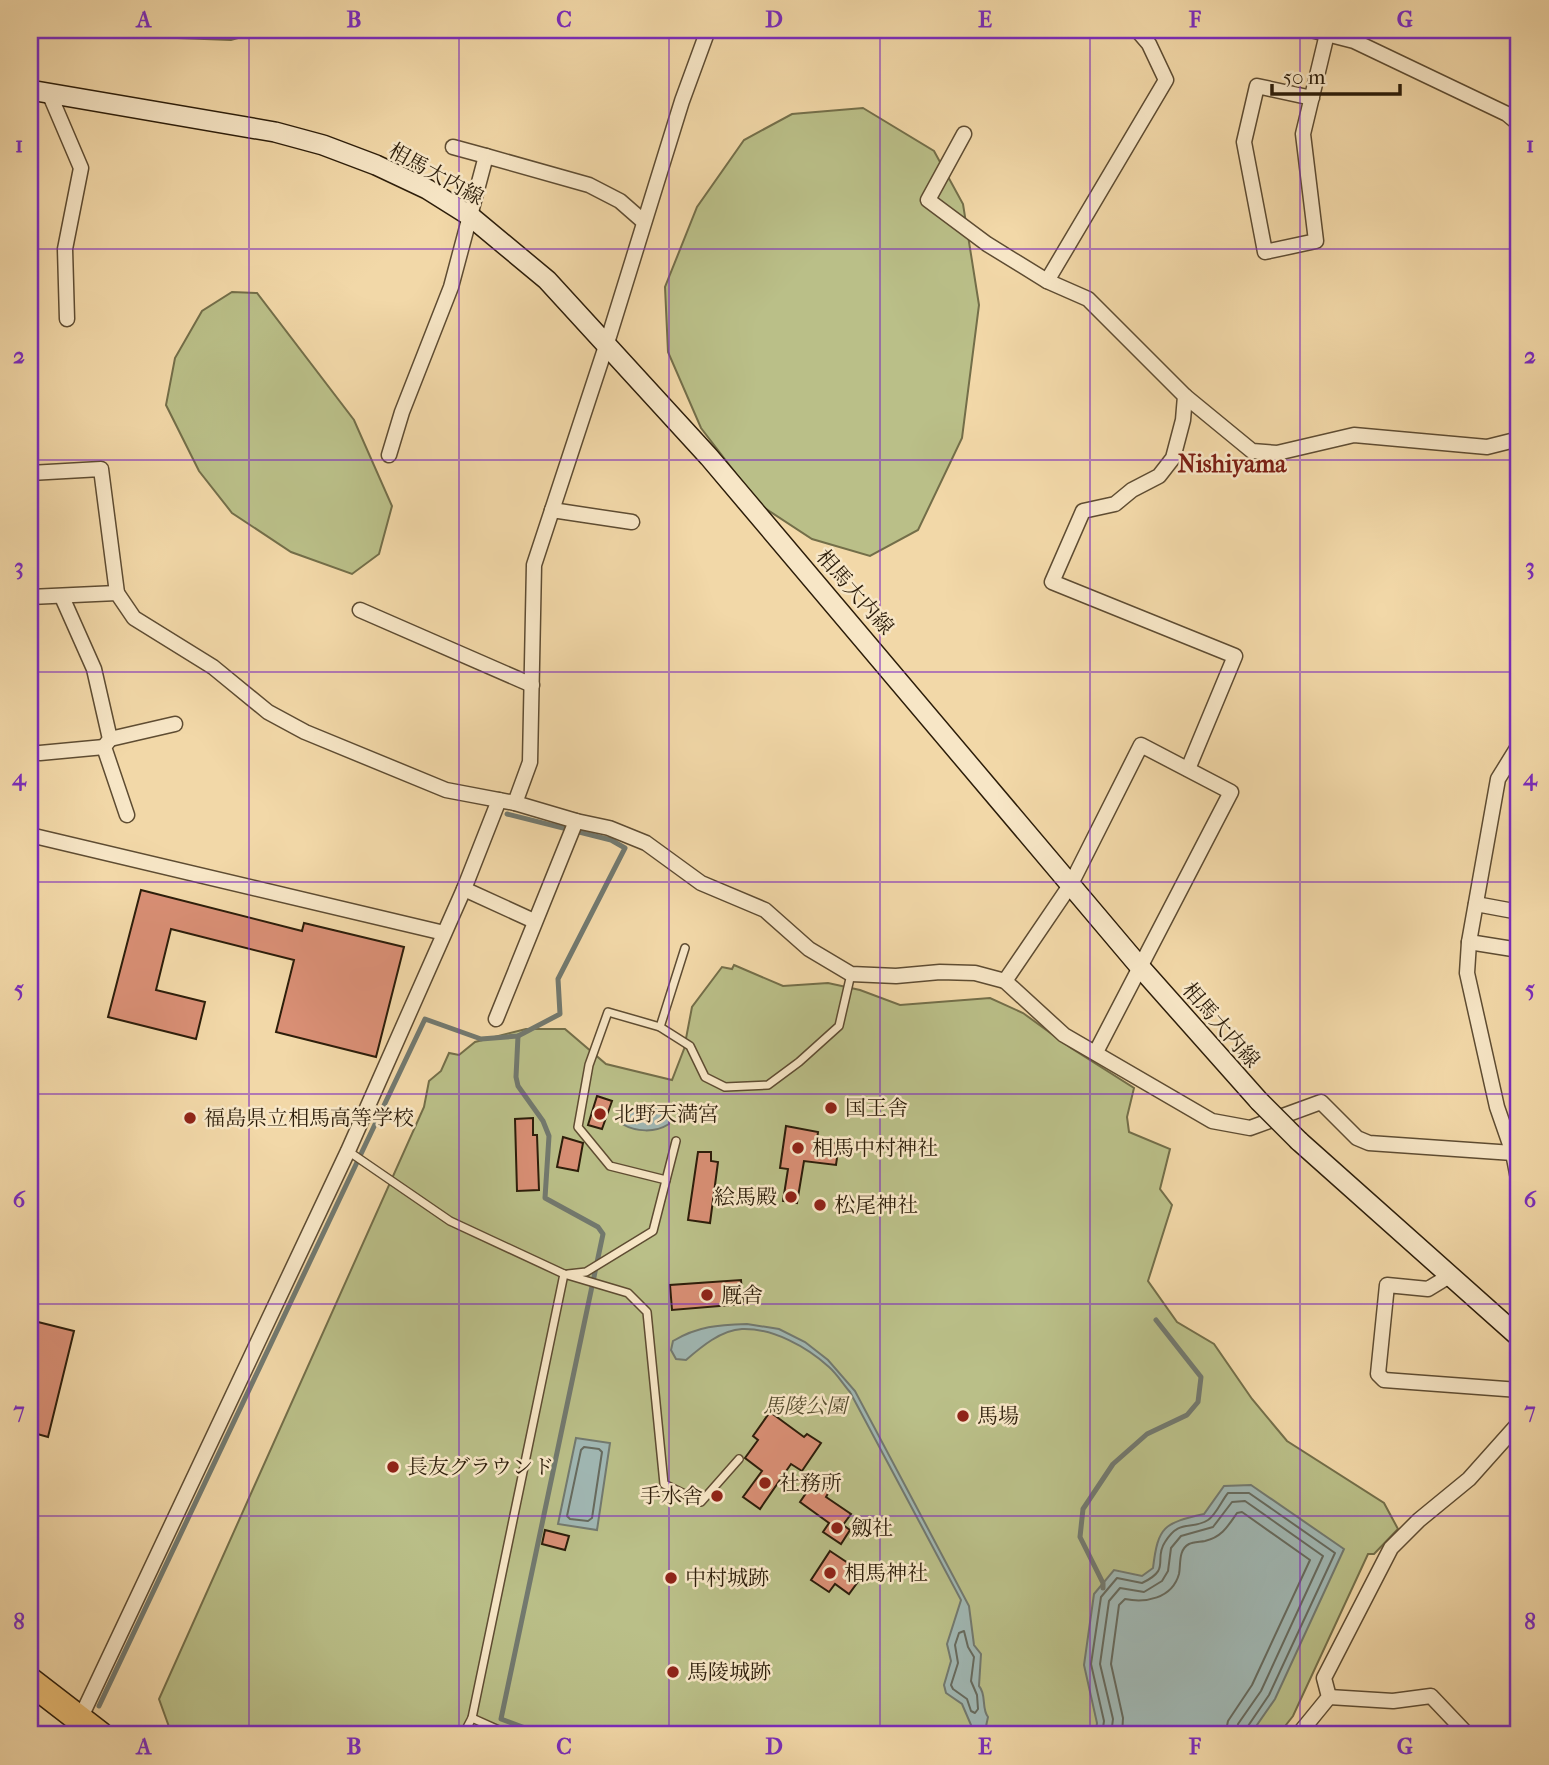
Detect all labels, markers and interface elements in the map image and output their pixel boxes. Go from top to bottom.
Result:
text: A [135,6,153,33]
text: B [347,6,362,33]
text: C [556,6,572,33]
text: D [765,6,783,33]
text: E [978,6,992,33]
text: F [1188,6,1202,33]
text: G [1397,6,1413,33]
scale bar [1272,52,1400,96]
text: 50 m [1283,65,1326,89]
text: 1 [15,131,23,158]
text: 1 [1526,131,1534,158]
street label: 相馬大内線 [384,138,488,210]
text: 2 [13,342,25,369]
text: 2 [1524,342,1536,369]
district label: Nishiyama [1178,450,1287,478]
street label: 相馬大内線 [812,545,898,639]
text: 3 [14,553,24,580]
text: 3 [1525,553,1535,580]
text: 4 [11,764,27,791]
text: 4 [1522,764,1538,791]
text: 5 [14,975,24,1002]
text: 5 [1525,975,1535,1002]
street label: 相馬大内線 [1178,978,1264,1072]
place label: 国王舎 [845,1096,908,1120]
marker: 国王舎 [823,1100,839,1116]
place label: 北野天満宮 [614,1102,719,1126]
place label: 福島県立相馬高等学校 [204,1106,414,1130]
marker: 北野天満宮 [592,1106,608,1122]
marker: 福島県立相馬高等学校 [182,1110,198,1126]
place label: 相馬中村神社 [812,1136,938,1160]
marker: 相馬中村神社 [790,1140,806,1156]
place label: 絵馬殿 [714,1185,777,1209]
text: 6 [13,1186,26,1213]
text: 6 [1524,1186,1537,1213]
marker: 絵馬殿 [783,1189,799,1205]
place label: 松尾神社 [834,1193,918,1217]
marker: 松尾神社 [812,1197,828,1213]
place label: 厩舎 [721,1283,763,1307]
marker: 厩舎 [699,1287,715,1303]
park label: 馬陵公園 [763,1394,850,1418]
text: 7 [12,1397,25,1424]
text: 7 [1523,1397,1536,1424]
place label: 馬場 [977,1404,1019,1428]
marker: 馬場 [955,1408,971,1424]
place label: 長友グラウンド [407,1455,554,1479]
marker: 長友グラウンド [385,1459,401,1475]
place label: 社務所 [779,1471,842,1495]
marker: 社務所 [757,1475,773,1491]
place label: 手水舎 [640,1484,703,1508]
marker: 手水舎 [709,1488,725,1504]
place label: 劔社 [851,1516,893,1540]
marker: 劔社 [829,1520,845,1536]
place label: 相馬神社 [844,1561,928,1585]
marker: 相馬神社 [822,1565,838,1581]
place label: 中村城跡 [685,1566,769,1590]
marker: 中村城跡 [663,1570,679,1586]
text: 8 [13,1608,25,1635]
text: 8 [1524,1608,1536,1635]
place label: 馬陵城跡 [687,1660,771,1684]
marker: 馬陵城跡 [665,1664,681,1680]
text: A [135,1733,153,1760]
text: B [347,1733,362,1760]
text: C [556,1733,572,1760]
text: D [765,1733,783,1760]
text: E [978,1733,992,1760]
text: F [1188,1733,1202,1760]
text: G [1397,1733,1413,1760]

